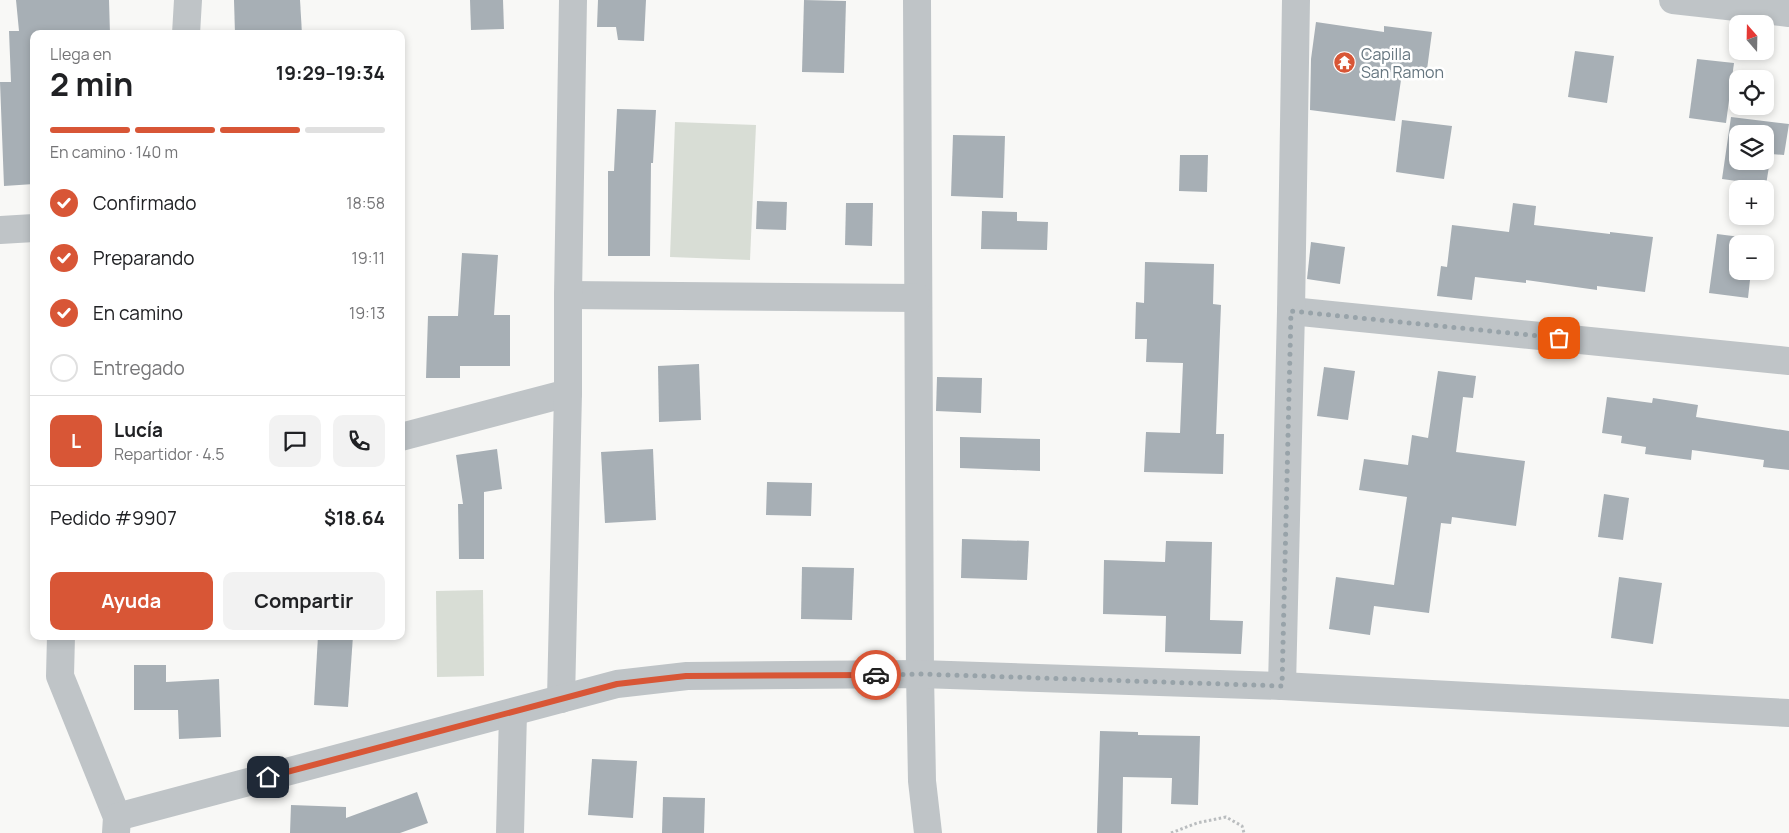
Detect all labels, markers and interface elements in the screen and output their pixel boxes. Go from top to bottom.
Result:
north arrow [1729,15,1774,60]
map controls [1729,15,1774,280]
text: Llega en [50,43,111,65]
place label: Capilla San Ramon [1361,43,1444,83]
temple icon: Capilla San Ramon [1333,51,1357,75]
text: 19:29–19:34 [276,60,385,86]
text: 2 min [50,62,133,106]
button: locate [1729,70,1774,115]
button: layers [1729,125,1774,170]
text: En camino · 140 m [50,141,178,163]
button: + [1729,180,1774,225]
icon: check [50,189,78,217]
text: Confirmado [93,190,197,216]
text: 18:58 [346,192,385,214]
button: − [1729,235,1774,280]
icon: check [50,244,78,272]
text: Preparando [93,245,195,271]
text: 19:11 [352,247,385,269]
icon: check [50,299,78,327]
text: En camino [93,300,183,326]
text: 19:13 [349,302,385,324]
pin [1538,317,1580,359]
icon: bag [1545,324,1573,352]
text: Entregado [93,355,185,381]
button: chat [269,415,321,467]
button: phone [333,415,385,467]
text: Lucía [114,417,163,443]
text: L [71,428,81,454]
text: Repartidor · 4.5 [114,443,225,465]
text: Pedido #9907 [50,505,177,531]
text: $18.64 [324,505,385,531]
button: Ayuda [50,572,213,630]
button: Compartir [223,572,385,630]
courier [851,650,901,700]
icon: car [862,661,890,689]
pin [247,756,289,798]
icon: home [254,763,282,791]

